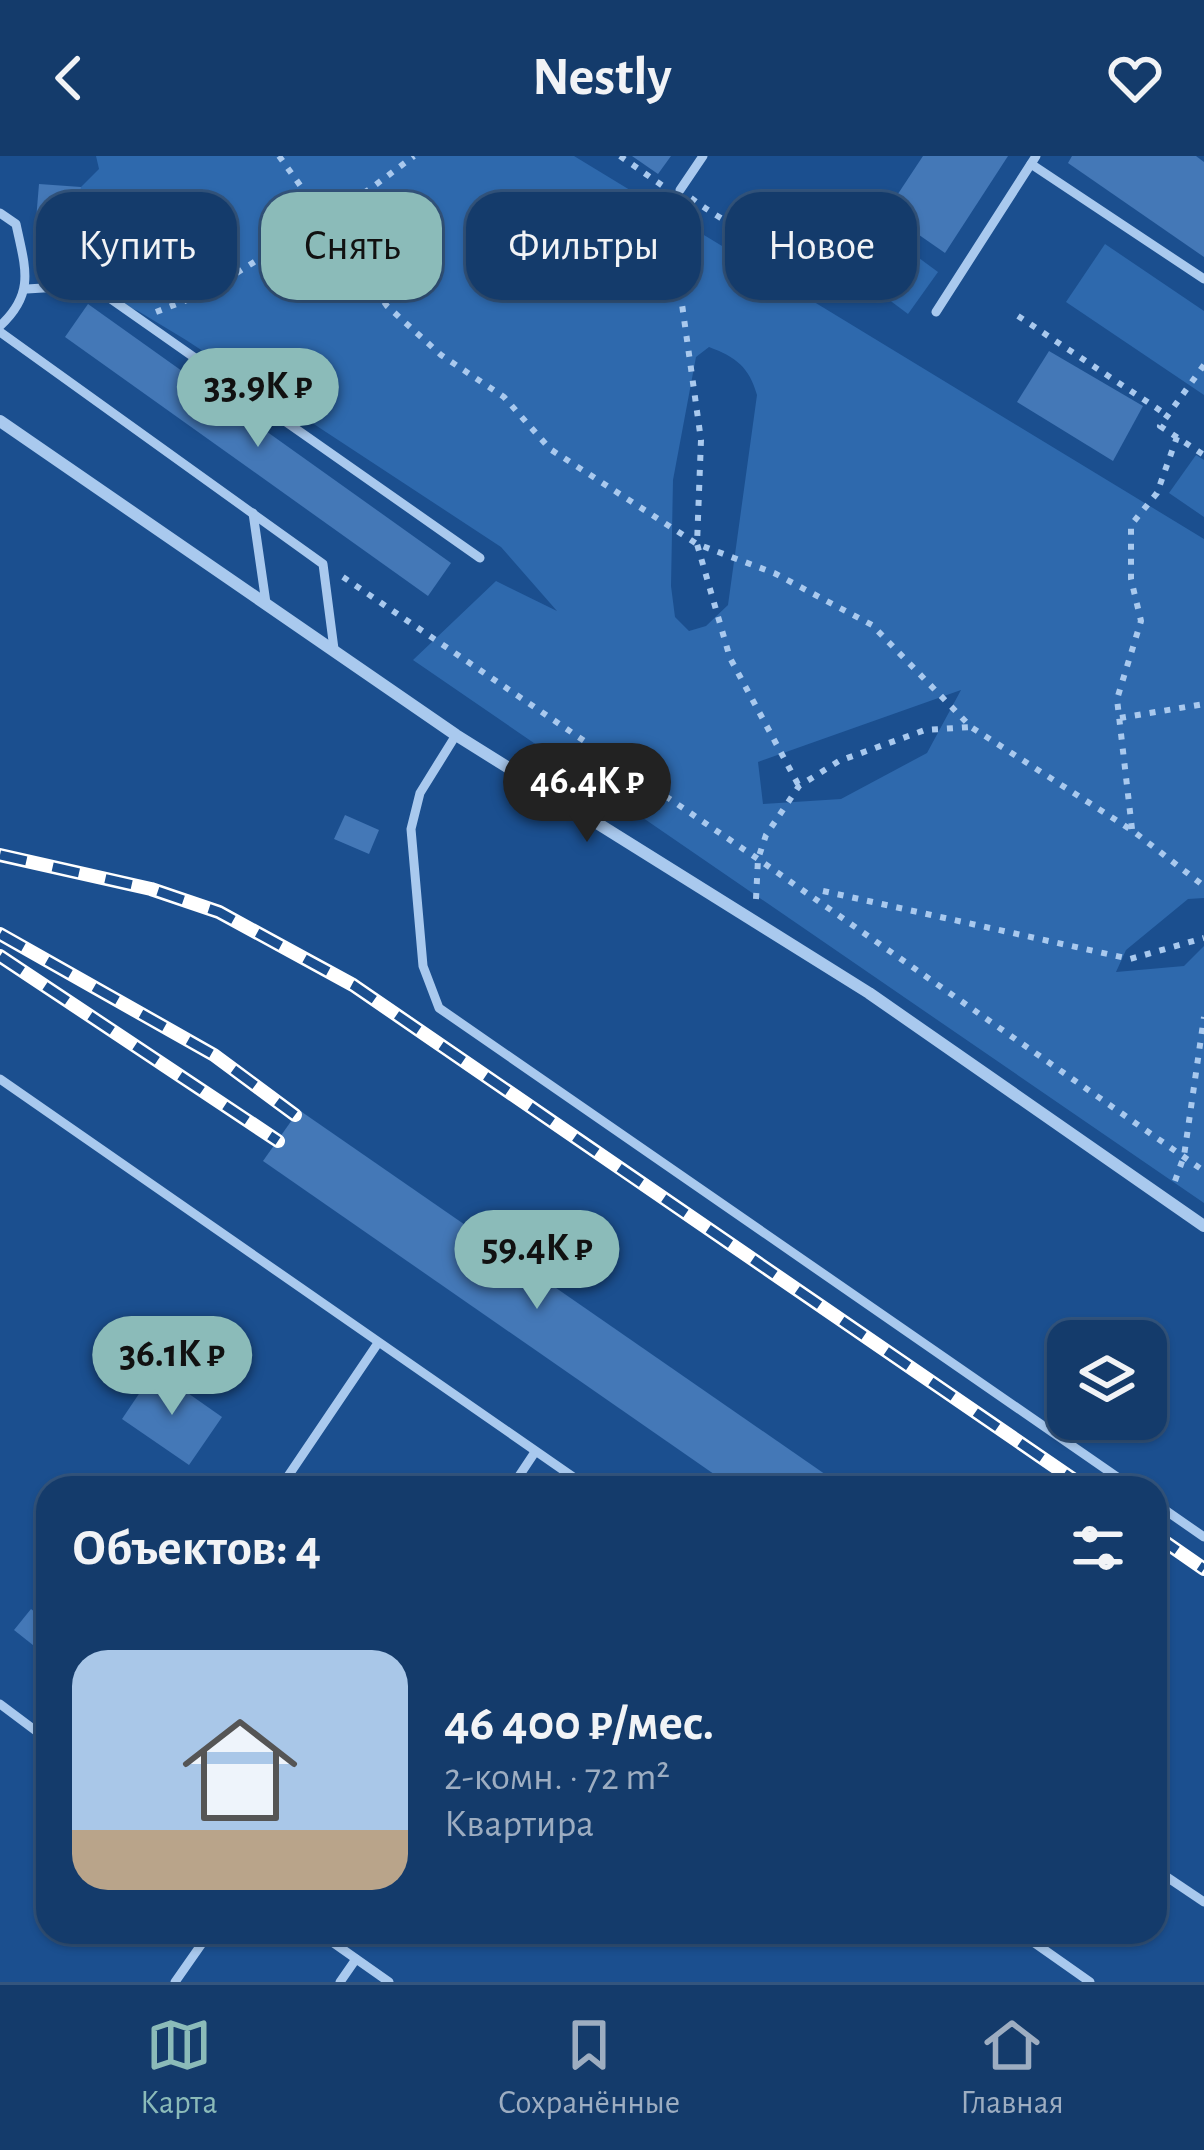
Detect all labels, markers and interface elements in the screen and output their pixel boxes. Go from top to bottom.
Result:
icon: back [36,45,102,111]
icon: heart [1102,45,1168,111]
text: Nestly [532,51,672,105]
chip: Купить [36,192,237,300]
chip: Снять [261,192,442,300]
chip: Фильтры [466,192,701,300]
chip: Новое [725,192,917,300]
pin: 33.9K ₽ [147,348,369,450]
text: 33.9K ₽ [204,367,312,406]
pin: 46.4K ₽ [476,743,698,845]
text: 46.4K ₽ [530,762,644,801]
pin: 59.4K ₽ [426,1210,648,1312]
text: 59.4K ₽ [481,1229,593,1268]
pin: 36.1K ₽ [61,1316,283,1418]
map controls [1047,1320,1167,1440]
button: layers [1047,1320,1167,1440]
text: 36.1K ₽ [119,1335,225,1374]
icon: filters [1065,1515,1131,1581]
text: Объектов: 4 [72,1523,321,1574]
icon: home [168,1698,312,1842]
text: 46 400 ₽/мес. [444,1698,714,1749]
text: 2-комн. · 72 m² [444,1758,670,1797]
text: Квартира [444,1805,594,1844]
tab: Карта [140,2012,217,2124]
tab: Сохранённые [498,2012,680,2124]
tab: Главная [960,2012,1064,2124]

